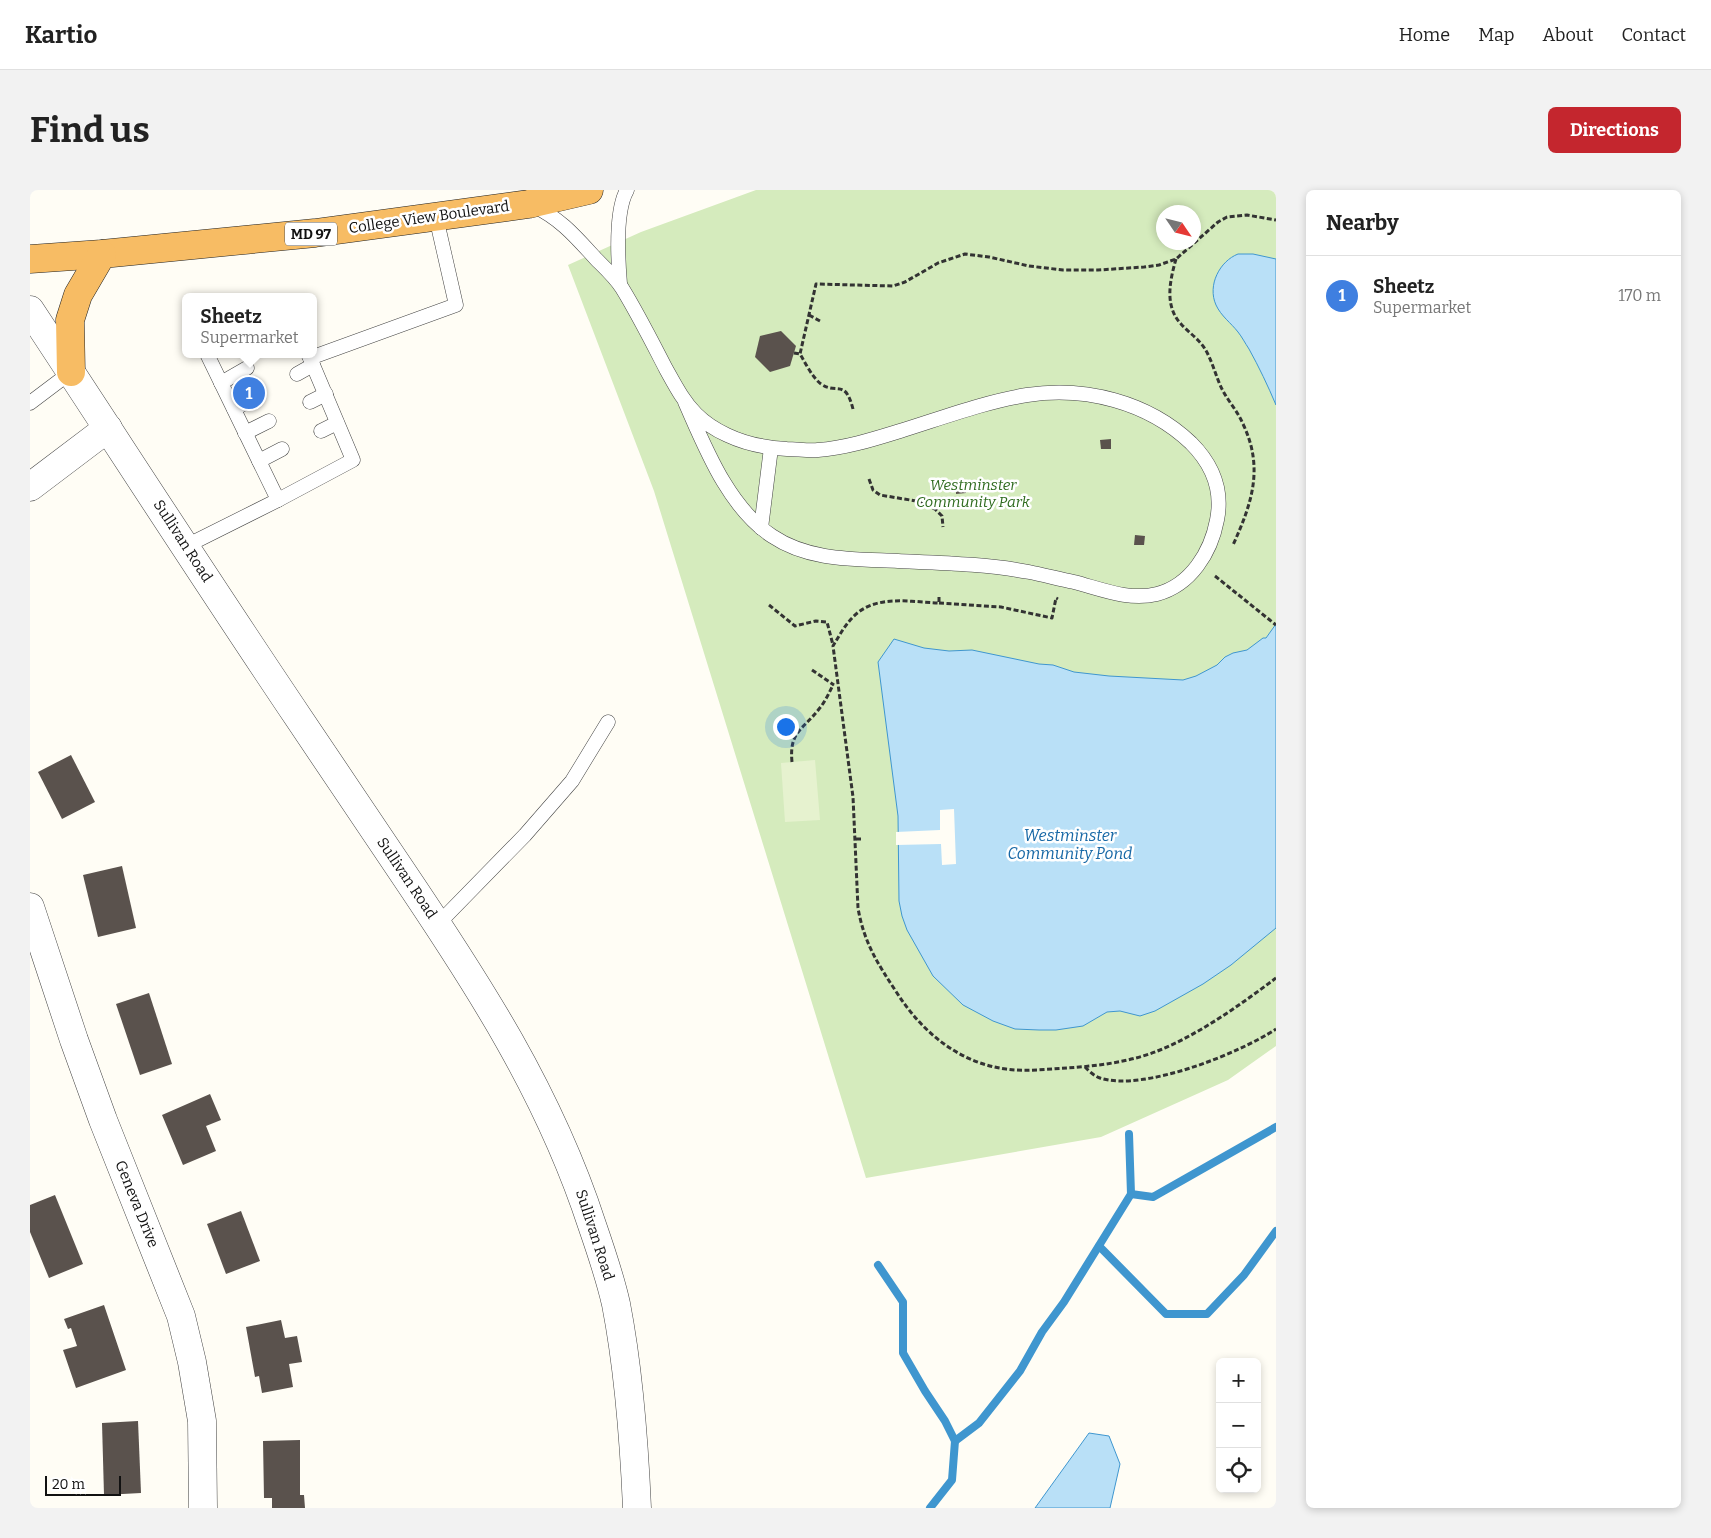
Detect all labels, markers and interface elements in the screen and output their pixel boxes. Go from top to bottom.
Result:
text: Kartio [25,21,97,49]
text: Home [1399,24,1450,46]
text: Map [1478,24,1514,46]
text: About [1542,24,1593,46]
text: Contact [1621,24,1686,46]
button: Directions [1548,107,1681,153]
text: Find us [30,109,150,151]
street label: College View Boulevard [348,197,511,237]
north arrow [1156,205,1201,250]
text: Nearby [1326,210,1399,236]
road number: MD 97 [285,223,337,246]
text: Sheetz [1373,275,1434,298]
text: 1 [1339,286,1345,305]
text: 170 m [1618,286,1661,305]
popup [182,293,317,358]
text: Supermarket [1373,298,1471,317]
text: Sheetz [200,305,262,328]
text: Supermarket [200,328,299,347]
pin: 1 [233,374,265,412]
park label: Westminster Community Park [916,476,1031,511]
street label: Sullivan Road [150,496,216,586]
your location [773,714,799,740]
water label: Westminster Community Pond [1007,826,1133,863]
street label: Sullivan Road [373,834,441,922]
street label: Geneva Drive [111,1158,163,1250]
street label: Sullivan Road [572,1187,618,1283]
map controls [1216,1358,1261,1493]
button: + [1216,1358,1261,1403]
button: − [1216,1403,1261,1448]
button: locate [1216,1448,1261,1493]
scale bar [45,1473,121,1496]
text: 20 m [52,1476,85,1493]

